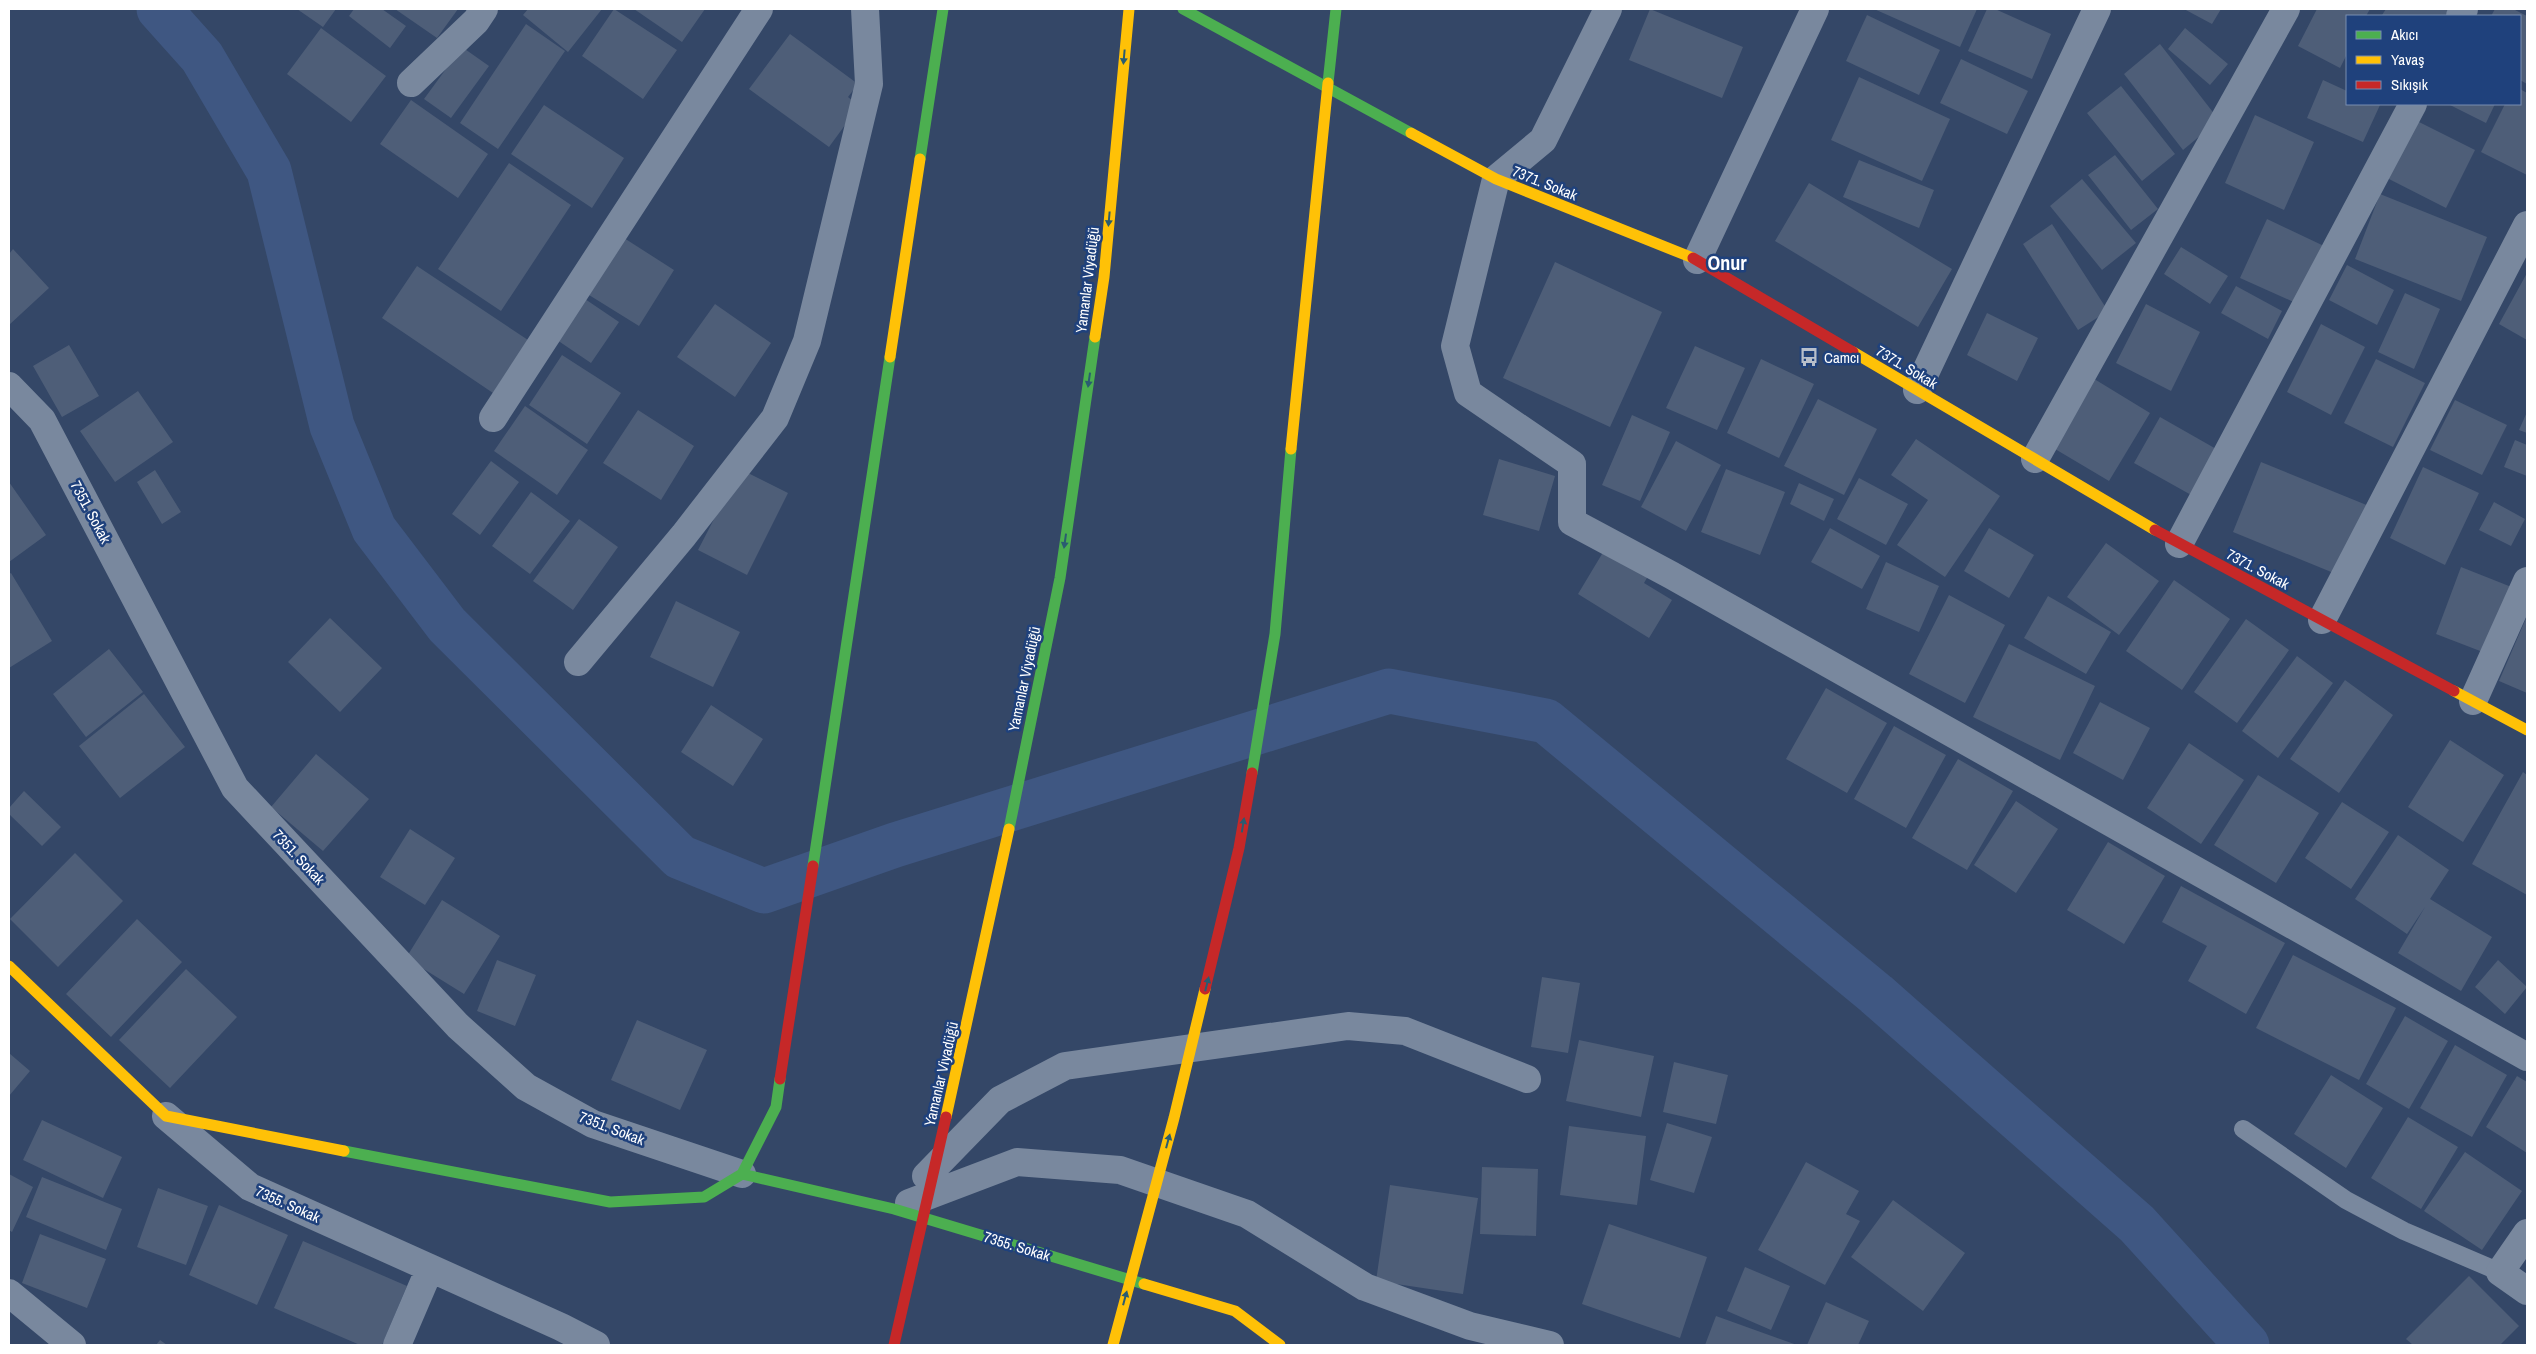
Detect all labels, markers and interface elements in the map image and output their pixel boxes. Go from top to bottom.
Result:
legend [2346,15,2521,105]
text: Akıcı [2390,24,2418,45]
text: Yavaş [2391,49,2424,70]
one-way arrow [1120,50,1128,66]
text: Sıkışık [2391,74,2429,95]
street label: 7371. Sokak [1509,160,1581,206]
one-way arrow [1105,211,1113,227]
street label: Yamanlar Viyadüğü [1070,226,1104,334]
district label: Onur [1707,249,1747,276]
street label: 7371. Sokak [1872,340,1942,394]
bus stop icon: Camcı [1798,346,1820,368]
place label: Camcı [1824,347,1860,368]
one-way arrow [1085,373,1093,389]
street label: 7351. Sokak [66,477,117,548]
one-way arrow [1061,533,1069,549]
street label: 7371. Sokak [2223,544,2294,595]
street label: Yamanlar Viyadüğü [1003,625,1045,733]
one-way arrow [1240,817,1248,833]
street label: 7351. Sokak [268,825,331,890]
one-way arrow [1203,976,1211,991]
street label: Yamanlar Viyadüğü [919,1020,963,1128]
street label: 7351. Sokak [576,1106,648,1150]
one-way arrow [1164,1134,1172,1149]
street label: 7355. Sokak [252,1180,324,1228]
street label: 7355. Sokak [981,1226,1054,1266]
one-way arrow [1122,1291,1130,1306]

